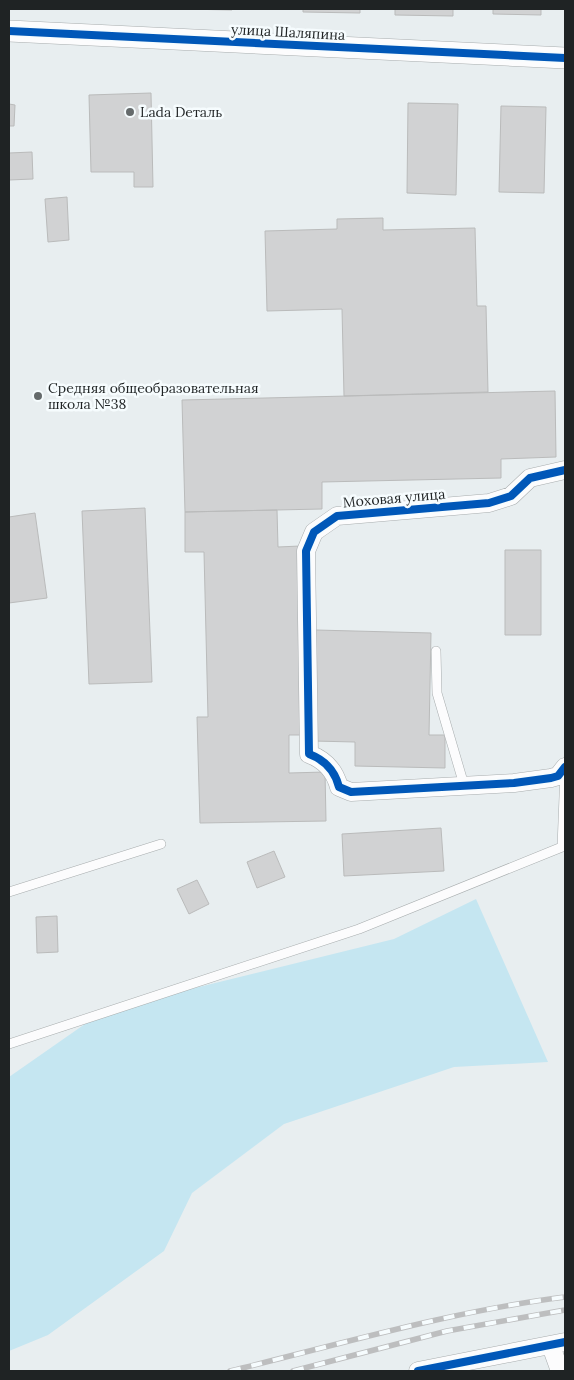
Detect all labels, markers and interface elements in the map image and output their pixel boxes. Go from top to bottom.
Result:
street label: улица Шаляпина [230,20,346,44]
place label: Lada Dеталь [140,103,222,121]
marker: Lada Dеталь [124,106,136,118]
place label: Средняя общеобразовательная школа №38 [48,379,259,413]
marker: Средняя общеобразовательная школа №38 [32,390,44,402]
street label: Моховая улица [342,485,446,511]

